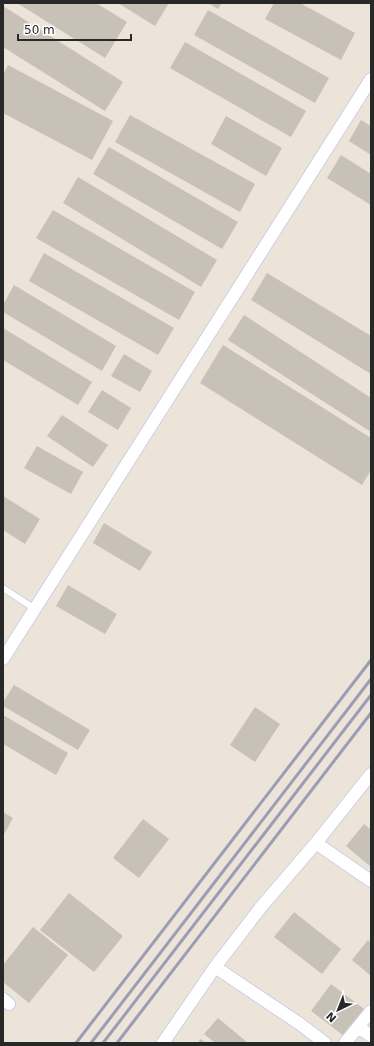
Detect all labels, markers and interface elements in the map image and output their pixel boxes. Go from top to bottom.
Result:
scale bar [18,16,131,42]
text: 50 m [24,23,55,37]
north arrow [318,990,358,1030]
text: N [324,1009,339,1025]

